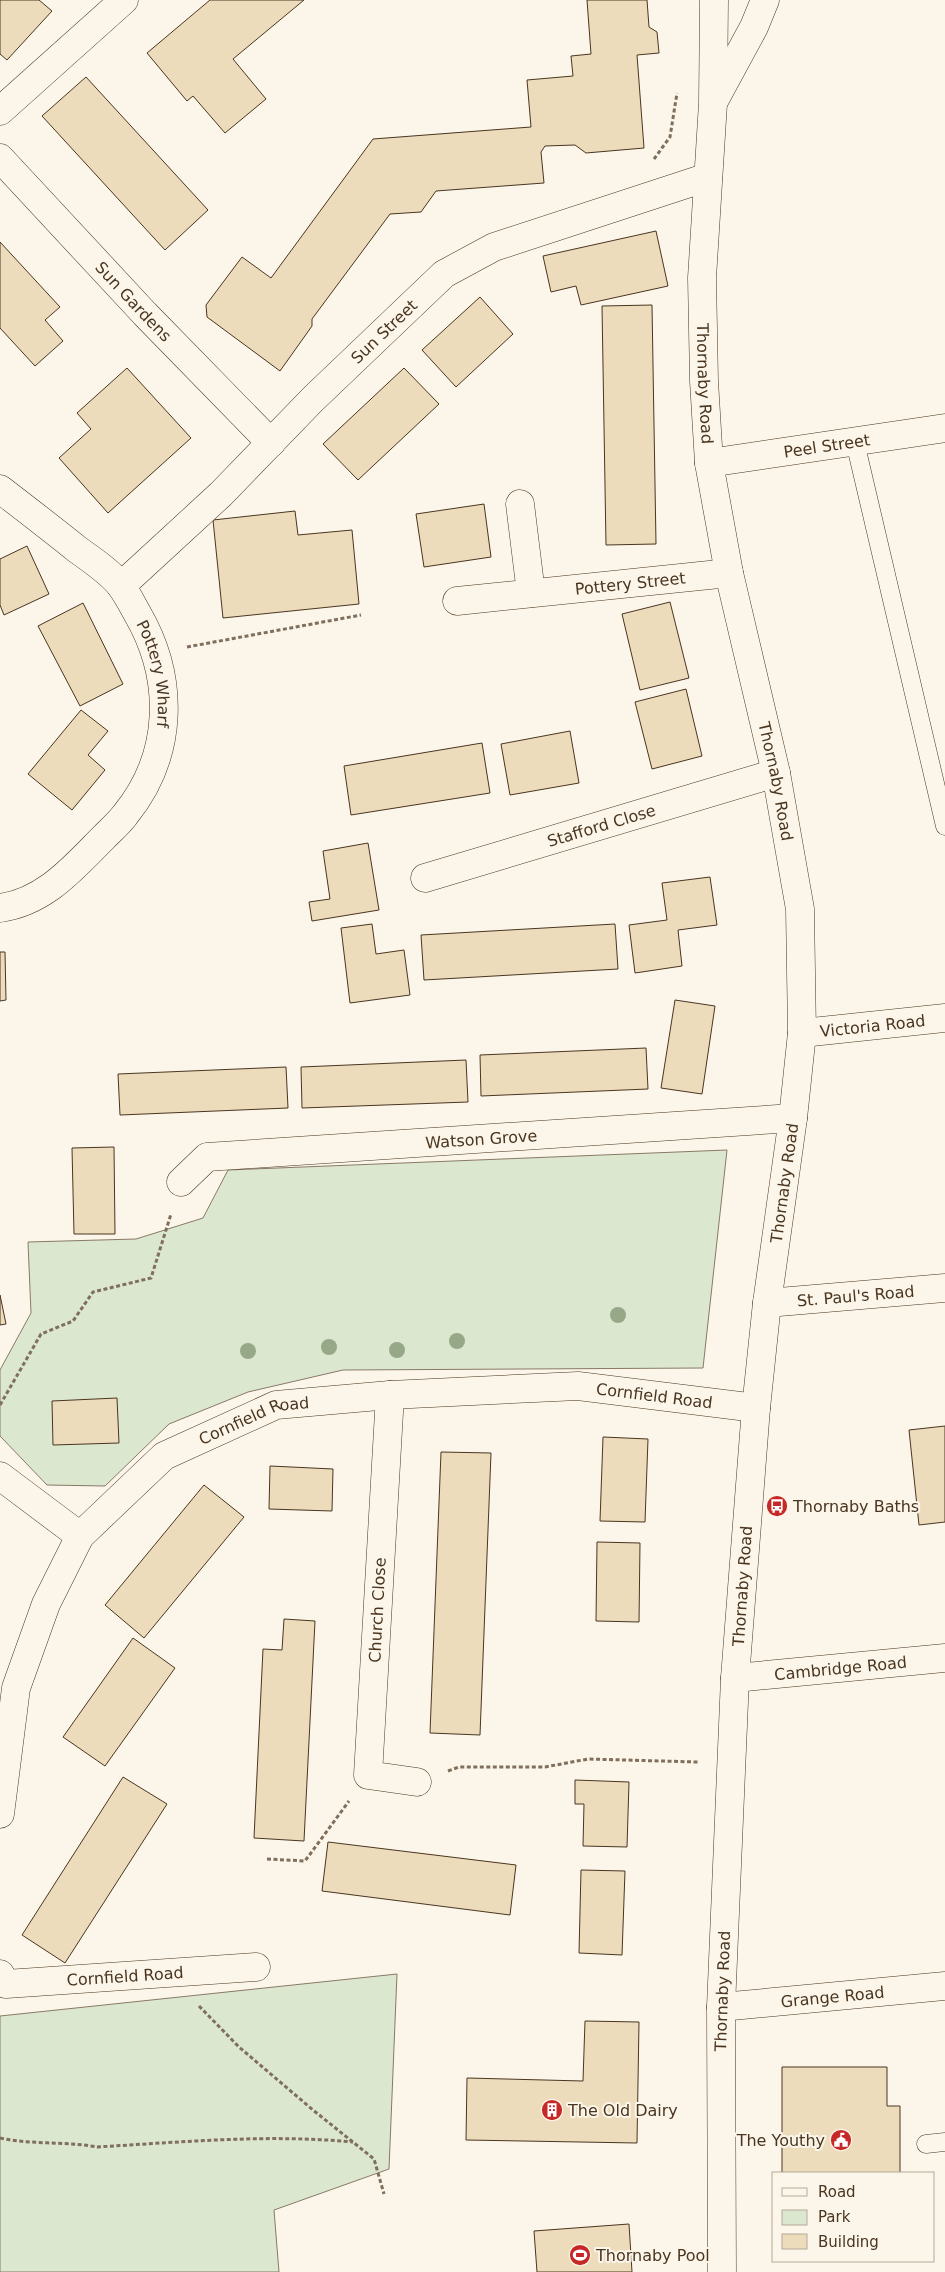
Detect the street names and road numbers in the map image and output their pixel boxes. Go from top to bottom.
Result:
street label: Sun Gardens [91,258,175,346]
street label: Sun Street [347,296,421,368]
street label: Thornaby Road [693,322,717,445]
street label: Peel Street [782,430,871,462]
street label: Pottery Street [574,569,686,599]
street label: Pottery Wharf [133,617,173,729]
street label: Thornaby Road [754,719,797,842]
street label: Stafford Close [545,801,658,851]
street label: Victoria Road [819,1011,926,1041]
street label: Thornaby Road [767,1122,802,1245]
street label: Watson Grove [425,1126,538,1152]
street label: St. Paul's Road [796,1282,915,1310]
street label: Cornfield Road [595,1379,714,1413]
street label: Cornfield Road [196,1393,310,1449]
street label: Thornaby Road [729,1525,756,1648]
street label: Church Close [365,1557,390,1663]
street label: Cambridge Road [773,1653,908,1684]
street label: Thornaby Road [711,1930,734,2053]
street label: Cornfield Road [66,1963,184,1990]
street label: Grange Road [780,1983,885,2011]

